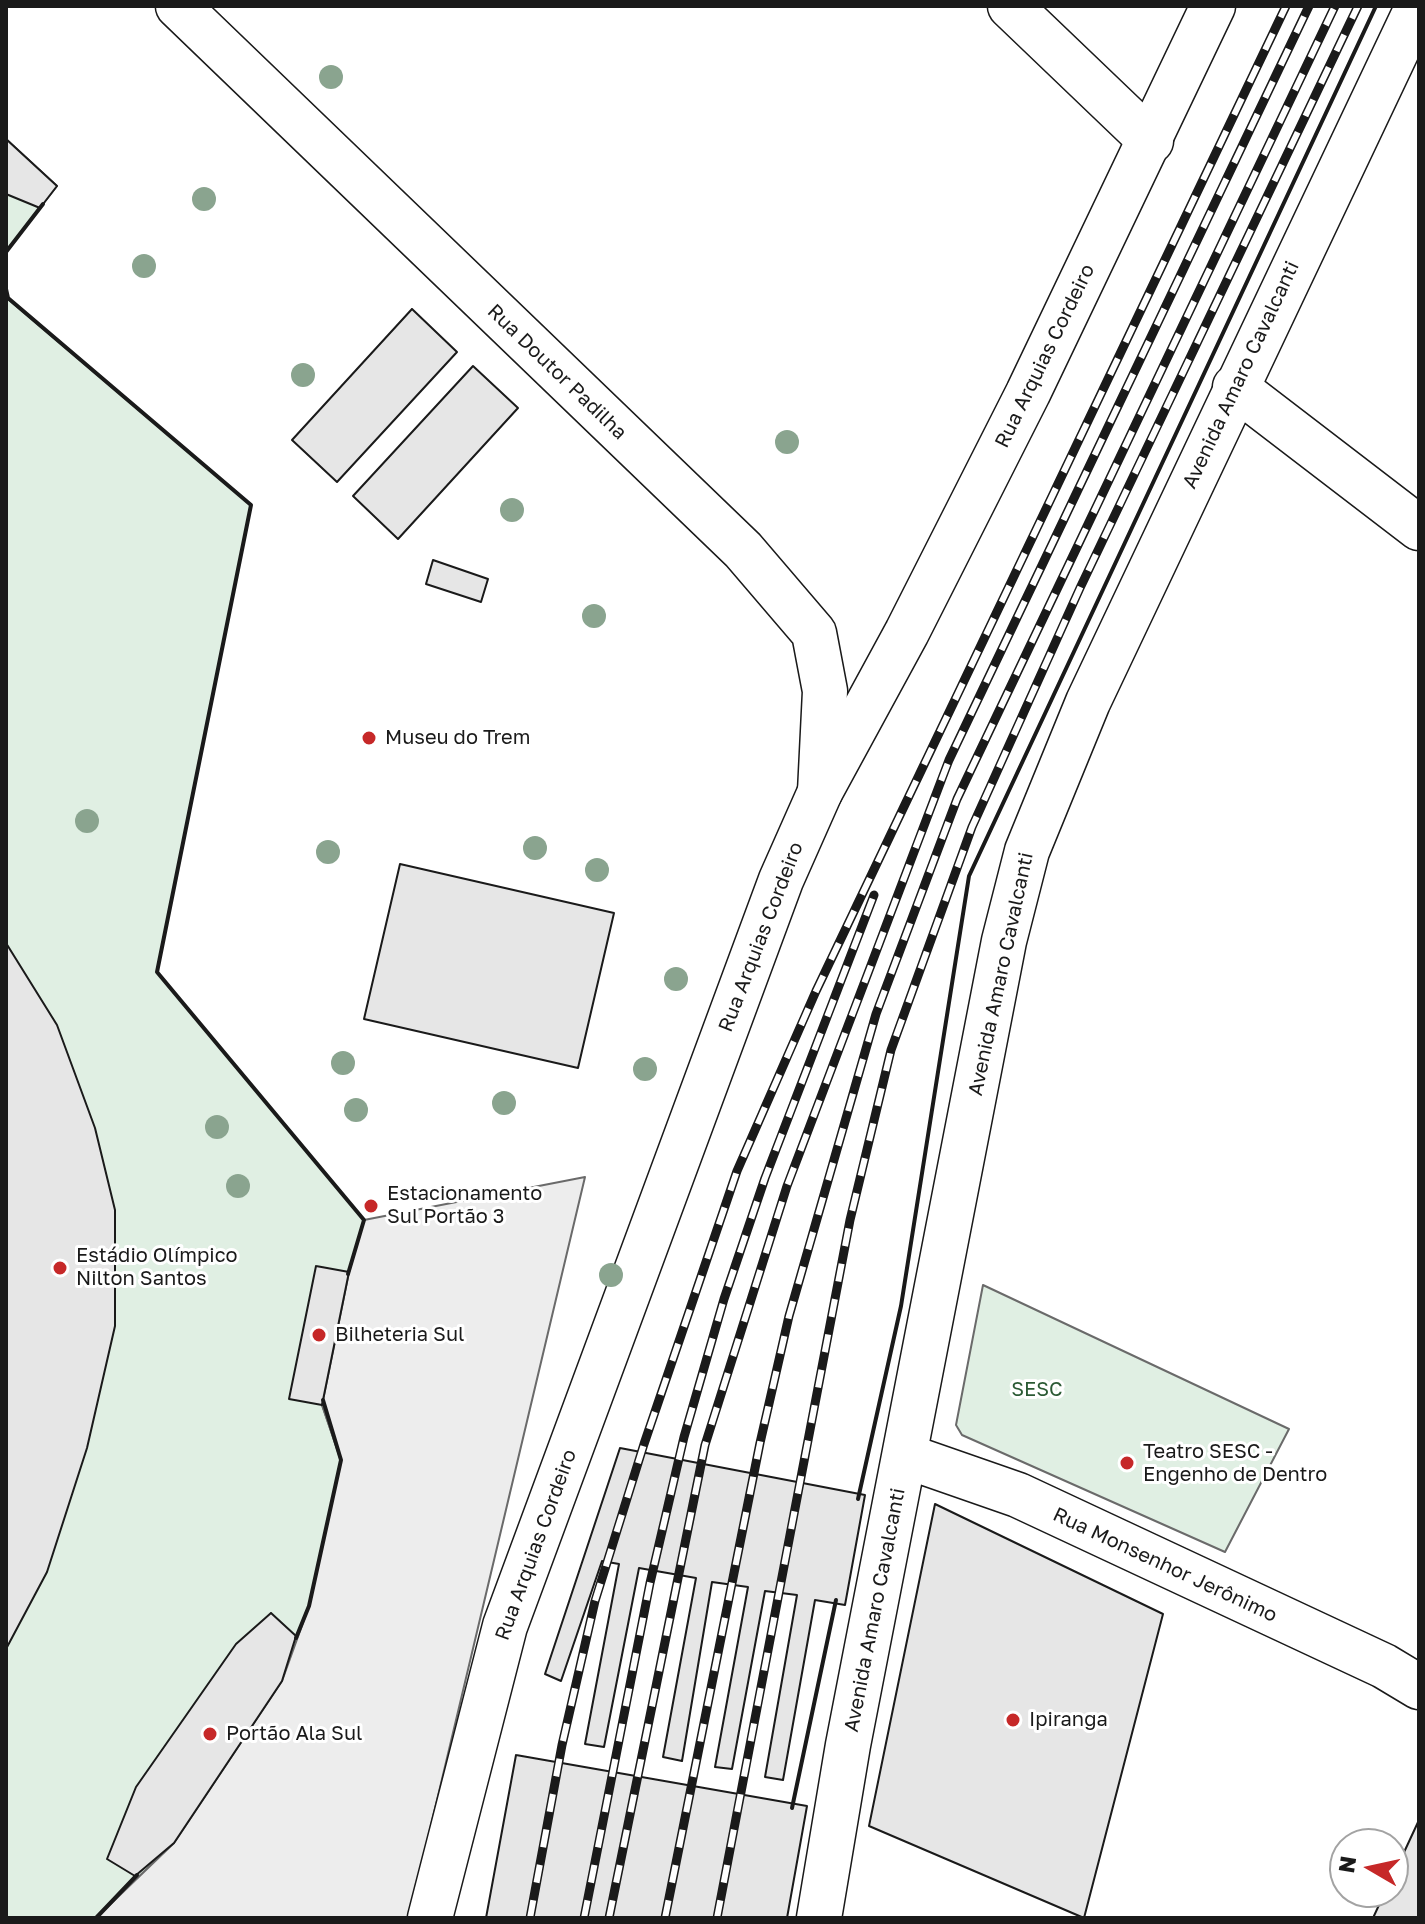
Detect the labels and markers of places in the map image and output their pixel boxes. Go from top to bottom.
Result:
place label: Museu do Trem [385,726,530,750]
marker: Museu do Trem [360,729,378,747]
place label: Estacionamento Sul Portão 3 [387,1182,542,1229]
marker: Estacionamento Sul Portão 3 [362,1197,380,1215]
place label: Estádio Olímpico Nilton Santos [76,1244,238,1291]
marker: Estádio Olímpico Nilton Santos [51,1259,69,1277]
place label: Bilheteria Sul [335,1323,464,1347]
marker: Bilheteria Sul [310,1326,328,1344]
place label: Teatro SESC - Engenho de Dentro [1143,1440,1327,1487]
marker: Teatro SESC - Engenho de Dentro [1118,1454,1136,1472]
place label: Ipiranga [1029,1708,1108,1732]
marker: Ipiranga [1004,1711,1022,1729]
place label: Portão Ala Sul [226,1722,362,1746]
marker: Portão Ala Sul [201,1725,219,1743]

